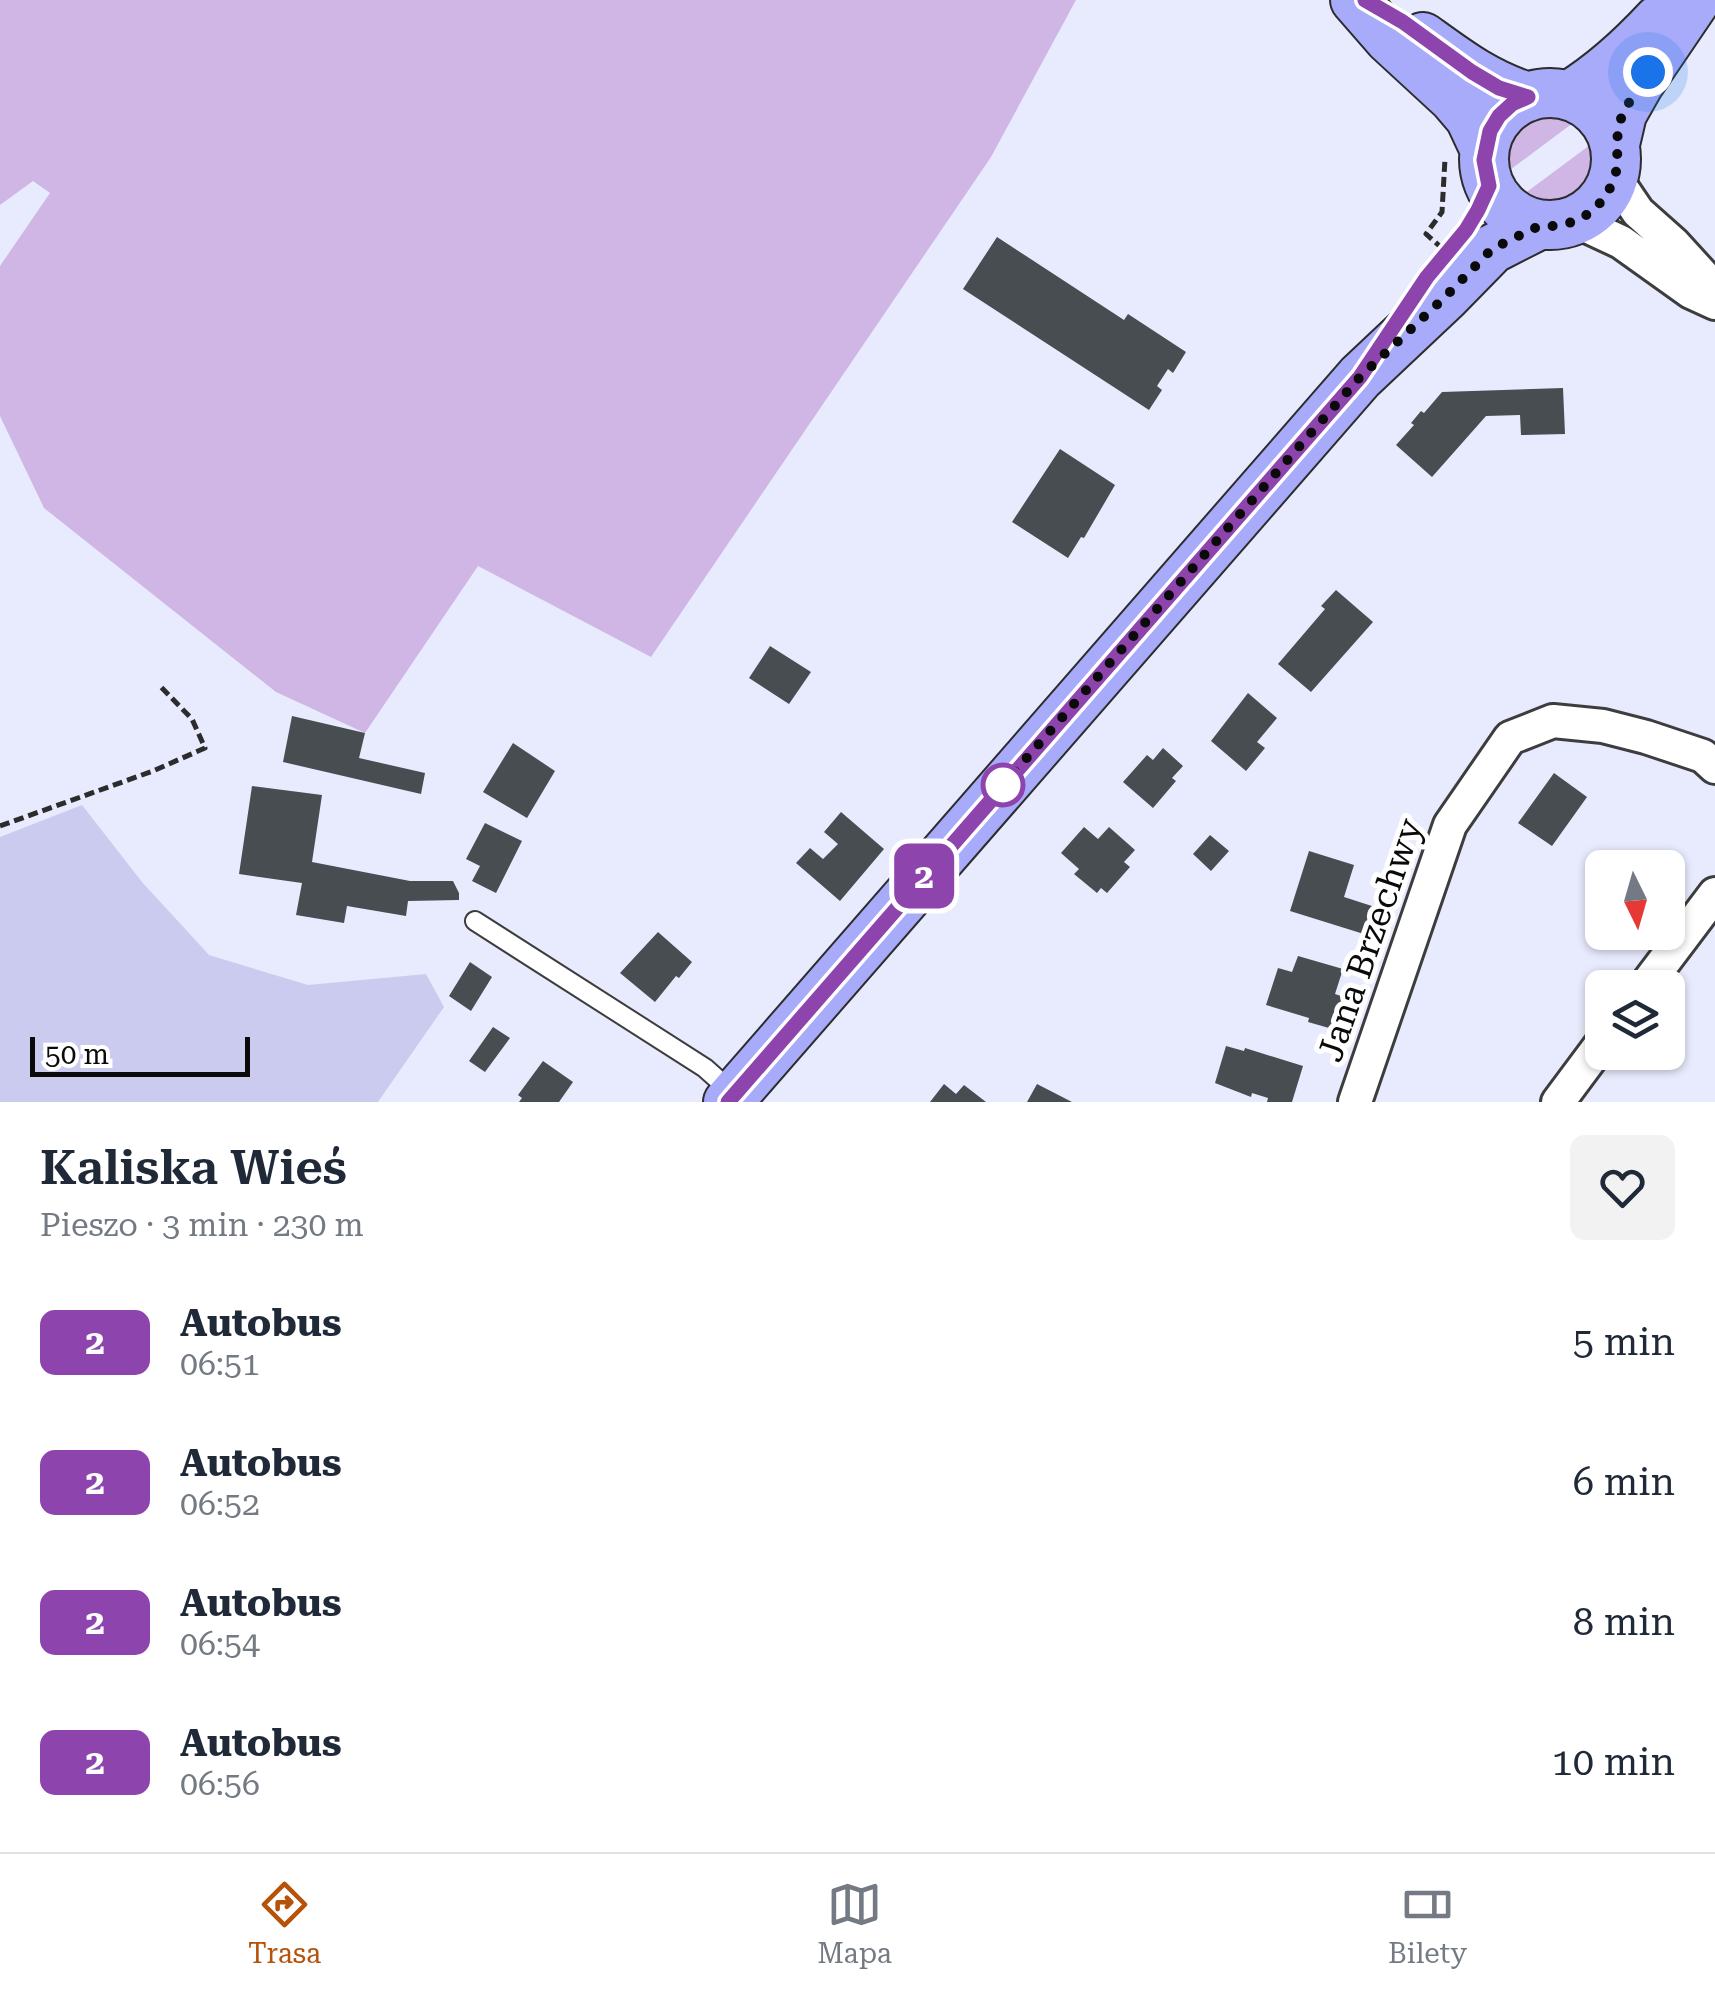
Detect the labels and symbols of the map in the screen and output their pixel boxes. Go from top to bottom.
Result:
your location [1623,47,1673,97]
unlabelled marker [982,764,1024,806]
street label: Jana Brzechwy [1310,813,1431,1067]
line badge: 2 [892,844,956,908]
north arrow [1585,850,1685,950]
scale bar [30,1032,250,1076]

